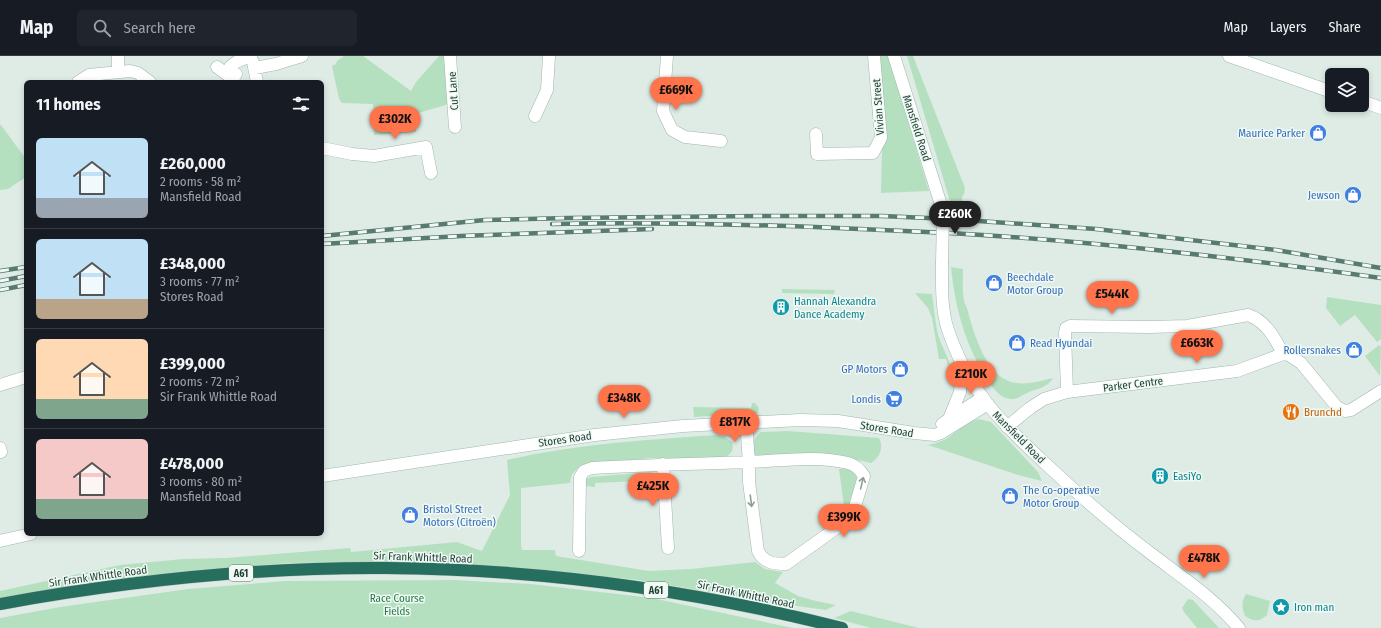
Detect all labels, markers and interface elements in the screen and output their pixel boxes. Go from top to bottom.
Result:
search box [77,10,357,46]
text: Map [20,16,53,39]
icon: search [91,17,113,39]
text: Search here [123,19,196,37]
text: Map [1224,19,1248,36]
text: Layers [1270,19,1306,36]
text: Share [1328,19,1361,36]
map controls [1325,68,1369,112]
button: layers [1325,68,1369,112]
street label: Cut Lane [446,71,461,111]
pin: £669K [648,77,704,111]
street label: Vivian Street [870,78,887,136]
text: £669K [659,82,693,97]
icon: filters [290,93,312,115]
street label: Mansfield Road [900,93,933,163]
text: 11 homes [36,94,101,115]
pin: £302K [367,106,423,140]
text: £302K [378,111,412,126]
shop icon: Maurice Parker [1308,123,1328,143]
place label: Maurice Parker [1238,127,1305,140]
text: £260,000 [160,153,226,174]
icon: home [68,154,116,202]
text: 2 rooms · 58 m² [160,174,241,189]
shop icon: Jewson [1343,185,1363,205]
text: Mansfield Road [160,189,242,204]
place label: Jewson [1308,189,1340,202]
pin: £260K [927,201,983,235]
text: £260K [938,206,972,221]
text: £348,000 [160,253,226,274]
icon: home [68,255,116,303]
place label: Beechdale Motor Group [1007,271,1064,297]
shop icon: Beechdale Motor Group [984,273,1004,293]
text: 3 rooms · 77 m² [160,274,239,289]
pin: £544K [1084,281,1140,315]
text: £544K [1095,286,1129,301]
text: Stores Road [160,289,224,304]
place label: Hannah Alexandra Dance Academy [794,295,876,321]
building icon: Hannah Alexandra Dance Academy [771,297,791,317]
pin: £663K [1169,330,1225,364]
shop icon: Read Hyundai [1007,333,1027,353]
text: £663K [1180,335,1214,350]
place label: Read Hyundai [1030,337,1092,350]
shop icon: Rollersnakes [1344,340,1364,360]
place label: Rollersnakes [1283,344,1341,357]
text: £399,000 [160,353,225,374]
icon: home [68,355,116,403]
shop icon: GP Motors [890,359,910,379]
pin: £210K [943,361,999,395]
place label: GP Motors [841,363,887,376]
text: £210K [955,366,987,381]
text: 2 rooms · 72 m² [160,374,240,389]
street label: Parker Centre [1102,374,1164,395]
pin: £348K [596,385,652,419]
text: Sir Frank Whittle Road [160,389,277,404]
supermarket icon: Londis [884,389,904,409]
text: £348K [607,390,641,405]
place label: Londis [851,393,881,406]
restaurant icon: Brunchd [1281,402,1301,422]
place label: Brunchd [1304,406,1342,419]
street label: Mansfield Road [990,408,1048,466]
pin: £817K [707,409,763,443]
text: £817K [719,414,751,429]
street label: Stores Road [859,419,914,440]
street label: Stores Road [538,429,593,450]
text: £478,000 [160,453,224,474]
icon: home [68,455,116,503]
building icon: EasiYo [1150,466,1170,486]
place label: EasiYo [1173,470,1202,483]
pin: £425K [625,473,681,507]
text: 3 rooms · 80 m² [160,474,242,489]
one-way arrow [858,477,866,490]
text: £425K [637,478,669,493]
place label: The Co-operative Motor Group [1023,484,1100,510]
shop icon: The Co-operative Motor Group [1000,486,1020,506]
text: Mansfield Road [160,489,242,504]
one-way arrow [747,494,755,507]
place label: Bristol Street Motors (Citroën) [423,503,496,529]
pin: £399K [816,504,872,538]
shop icon: Bristol Street Motors (Citroën) [400,505,420,525]
text: £399K [827,509,861,524]
pin: £478K [1176,545,1232,579]
street label: Sir Frank Whittle Road [373,549,473,566]
text: £478K [1188,550,1220,565]
street label: Sir Frank Whittle Road [48,563,148,590]
road number: A61 [229,565,253,581]
street label: Sir Frank Whittle Road [696,578,796,611]
road number: A61 [644,582,668,598]
park label: Race Course Fields [370,592,424,618]
place icon: Iron man [1271,597,1291,617]
place label: Iron man [1294,601,1334,614]

